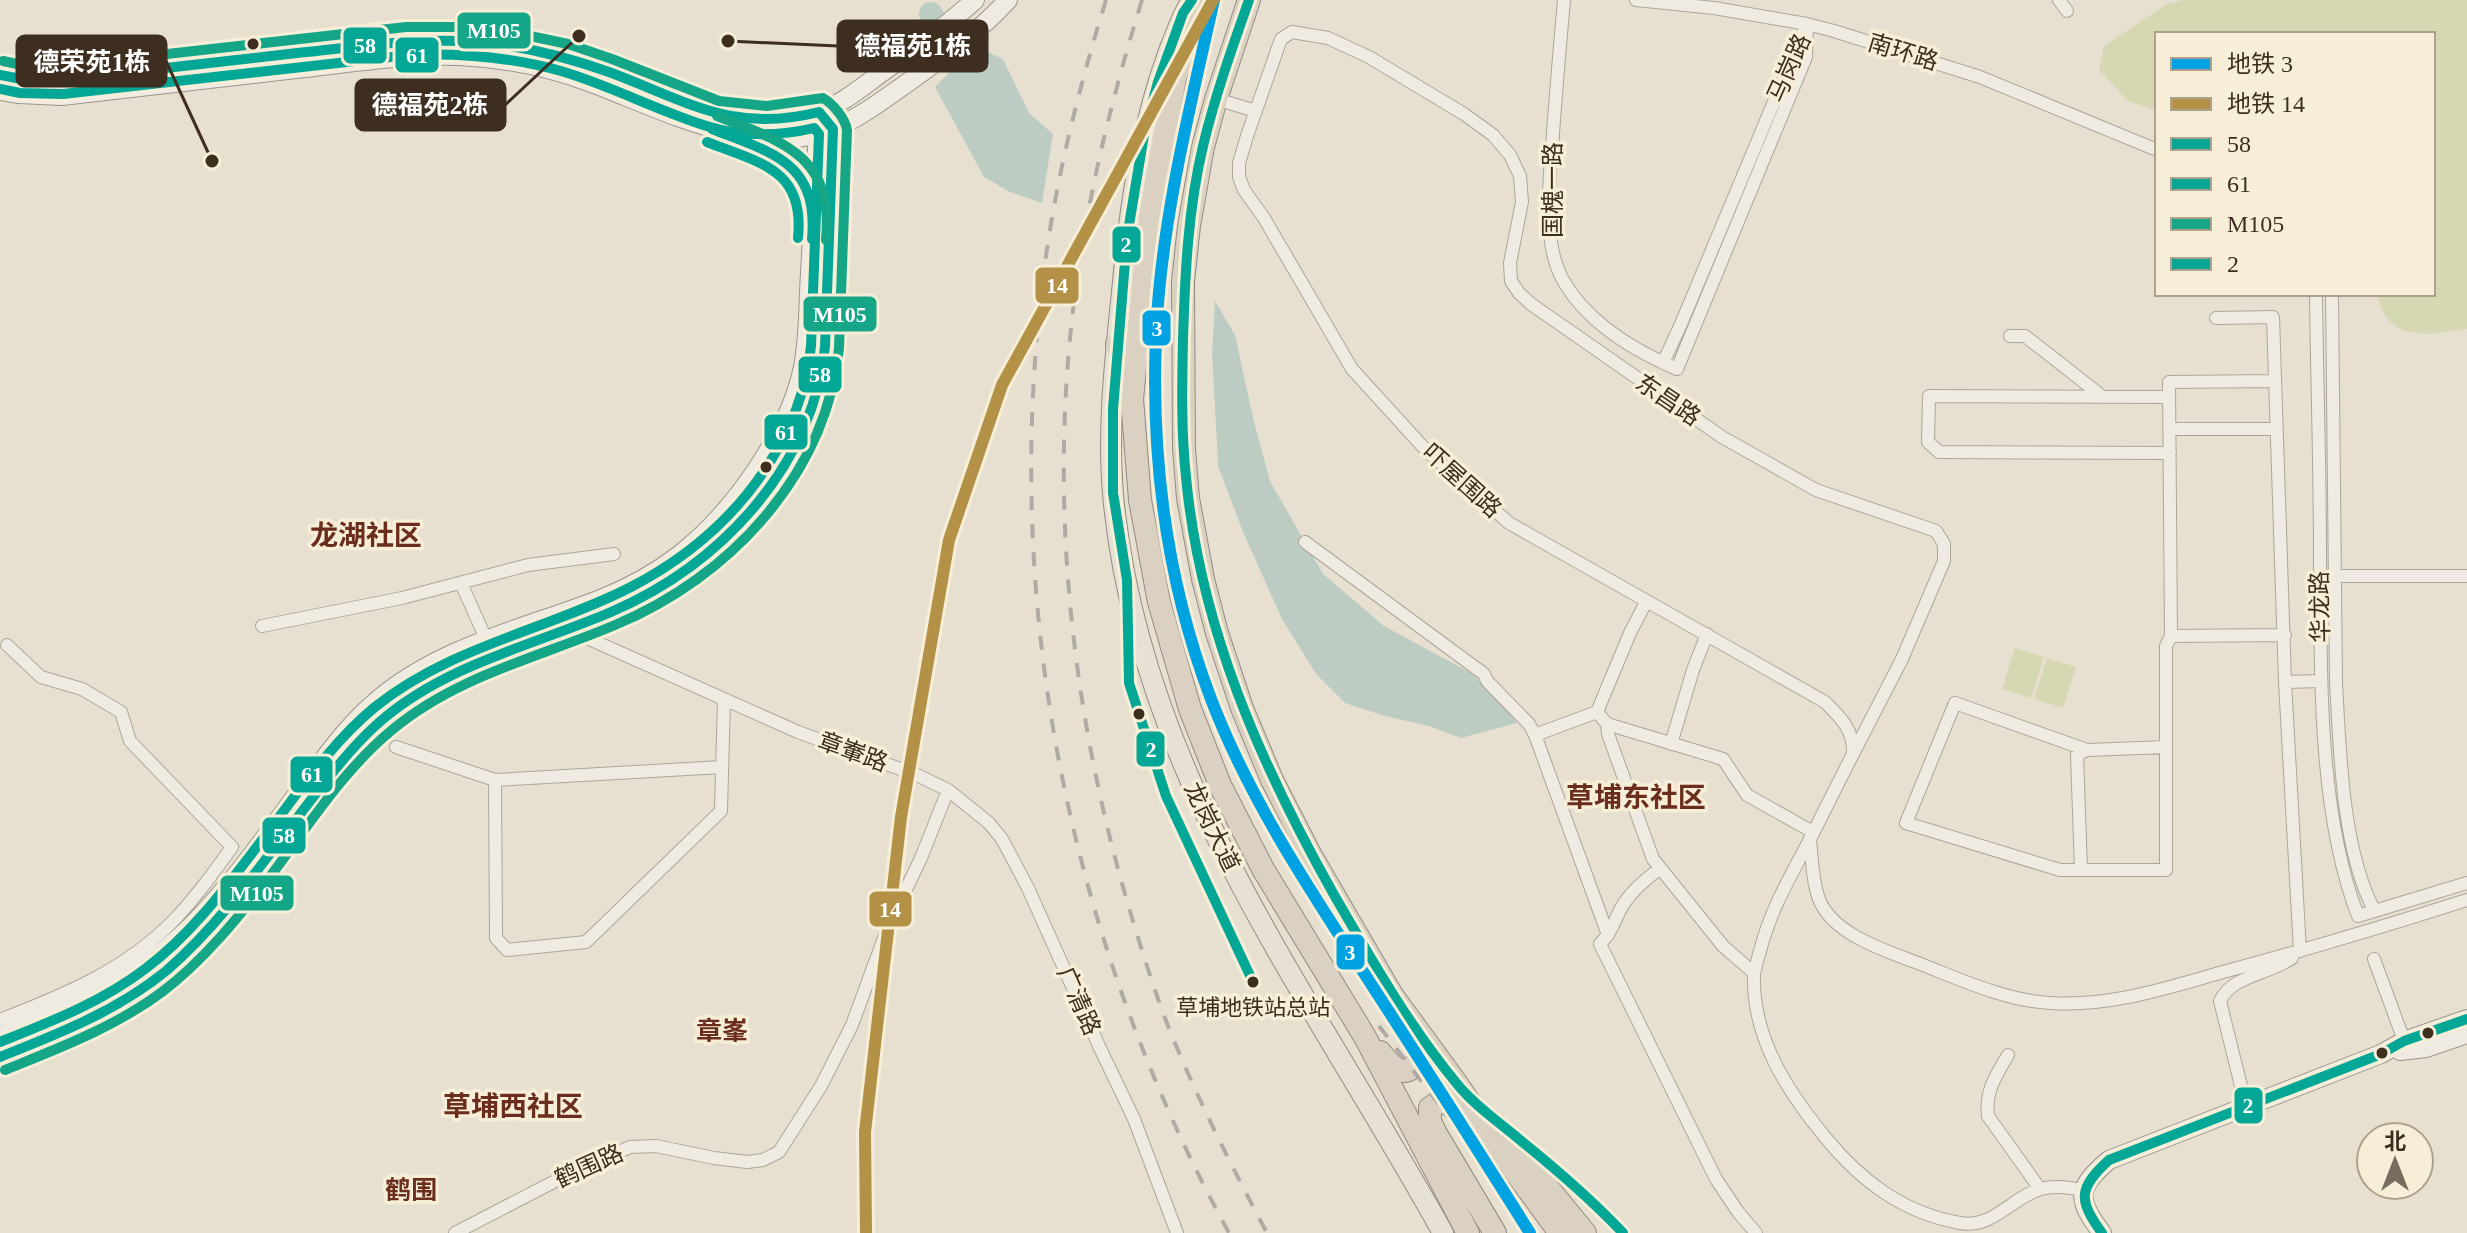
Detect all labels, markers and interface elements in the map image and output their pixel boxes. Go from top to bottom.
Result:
line badge: M105 [456,11,532,50]
text: M105 [467,18,521,43]
callout: 德福苑1栋 [838,21,987,71]
line badge: 58 [342,26,388,65]
street label: 南环路 [1865,29,1941,75]
street label: 马岗路 [1762,30,1816,106]
text: 德福苑1栋 [854,32,972,61]
legend [2155,32,2435,296]
text: 58 [354,33,376,58]
callout: 德荣苑1栋 [17,36,166,86]
unlabelled marker [245,36,261,52]
line badge: 61 [394,36,440,74]
text: 61 [406,43,428,68]
text: 德荣苑1栋 [33,48,151,77]
text: 地铁 3 [2227,51,2293,77]
callout: 德福苑2栋 [356,80,505,130]
text: 德福苑2栋 [371,91,489,120]
text: 地铁 14 [2227,91,2305,117]
text: 58 [2227,131,2251,157]
street label: 国槐一路 [1540,142,1566,238]
text: 61 [2227,171,2251,197]
text: M105 [2227,211,2284,237]
line badge: 2 [1111,225,1142,264]
text: 2 [1121,232,1132,257]
text: 2 [2227,251,2239,277]
line badge: 14 [1034,266,1080,305]
text: 14 [1046,273,1068,298]
line badge: M105 [802,295,878,333]
text: M105 [813,302,867,327]
line badge: 3 [1141,309,1172,347]
text: 3 [1152,316,1163,341]
line badge: 58 [797,355,843,394]
text: 58 [809,362,831,387]
street label: 东昌路 [1631,369,1705,431]
line badge: 61 [763,413,809,451]
text: 61 [775,420,797,445]
street label: 吓屋围路 [1418,439,1506,523]
unlabelled marker [758,459,774,475]
district label: 龙湖社区 [310,520,422,551]
street label: 华龙路 [2306,571,2334,643]
unlabelled marker [1131,706,1147,722]
street label: 章輋路 [815,727,891,777]
line badge: 2 [1135,730,1166,768]
text: 2 [1146,737,1157,762]
line badge: 61 [289,755,334,794]
text: 61 [301,762,323,787]
street label: 龙岗大道 [1179,778,1245,876]
district label: 草埔东社区 [1566,782,1706,813]
line badge: 58 [261,816,307,855]
text: 58 [273,823,295,848]
line badge: M105 [219,874,295,912]
text: M105 [230,881,284,906]
line badge: 14 [868,890,913,928]
text: 14 [879,897,901,922]
line badge: 3 [1335,933,1366,971]
text: 3 [1345,940,1356,965]
street label: 广清路 [1052,963,1106,1039]
marker: 草埔地铁站总站 [1245,974,1261,990]
place label: 草埔地铁站总站 [1176,995,1330,1020]
district label: 章峯 [696,1017,748,1046]
unlabelled marker [2420,1025,2436,1041]
unlabelled marker [2374,1045,2390,1061]
line badge: 2 [2233,1086,2264,1125]
district label: 草埔西社区 [443,1091,583,1122]
text: 2 [2243,1093,2254,1118]
north arrow [2355,1121,2435,1201]
text: 北 [2384,1129,2406,1154]
street label: 鹤围路 [551,1139,627,1193]
district label: 鹤围 [385,1176,437,1205]

